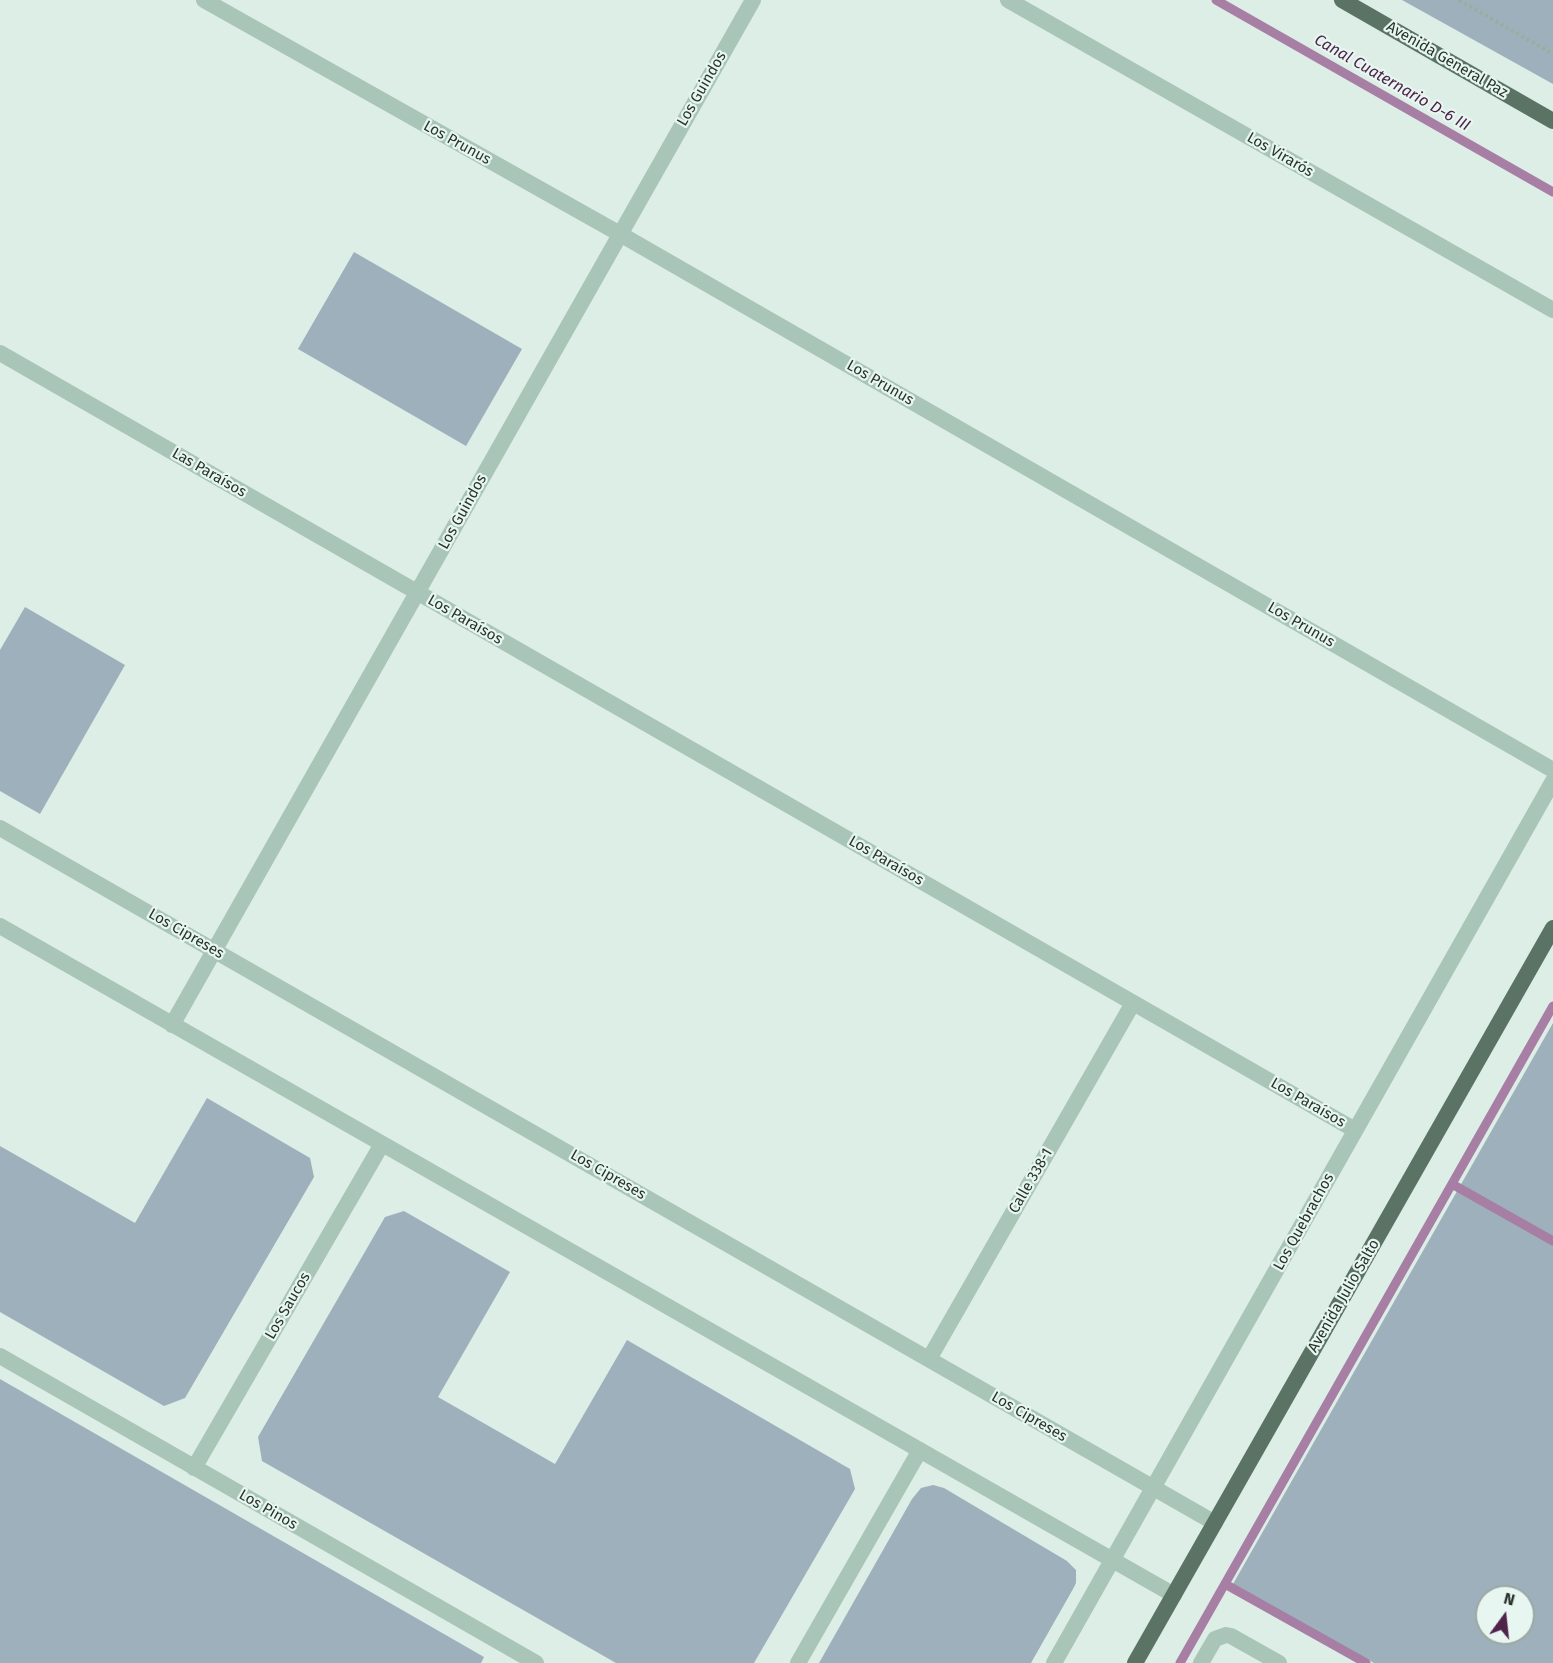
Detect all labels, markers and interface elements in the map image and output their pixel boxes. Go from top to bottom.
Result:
street label: Avenida General Paz [1383,18,1511,102]
water label: Canal Cuaternario D-6 III [1311,30,1473,136]
street label: Los Guindos [674,49,730,129]
street label: Los Prunus [420,117,494,169]
street label: Los Virarós [1243,129,1317,181]
street label: Los Prunus [843,357,917,409]
street label: Las Paraísos [169,445,249,501]
street label: Los Guindos [435,471,491,553]
street label: Los Paraísos [424,591,506,649]
street label: Los Prunus [1264,599,1338,651]
street label: Los Paraísos [845,832,927,890]
street label: Los Cipreses [145,905,227,963]
street label: Los Paraísos [1267,1074,1349,1132]
street label: Calle 338-1 [1005,1145,1057,1217]
street label: Los Cipreses [567,1146,649,1204]
street label: Los Quebrachos [1270,1170,1338,1274]
street label: Avenida Julio Salto [1304,1236,1384,1356]
street label: Los Saucos [262,1269,314,1343]
street label: Los Cipreses [988,1388,1070,1446]
street label: Los Pinos [236,1486,300,1534]
north arrow [1475,1585,1535,1645]
text: N [1502,1589,1517,1610]

